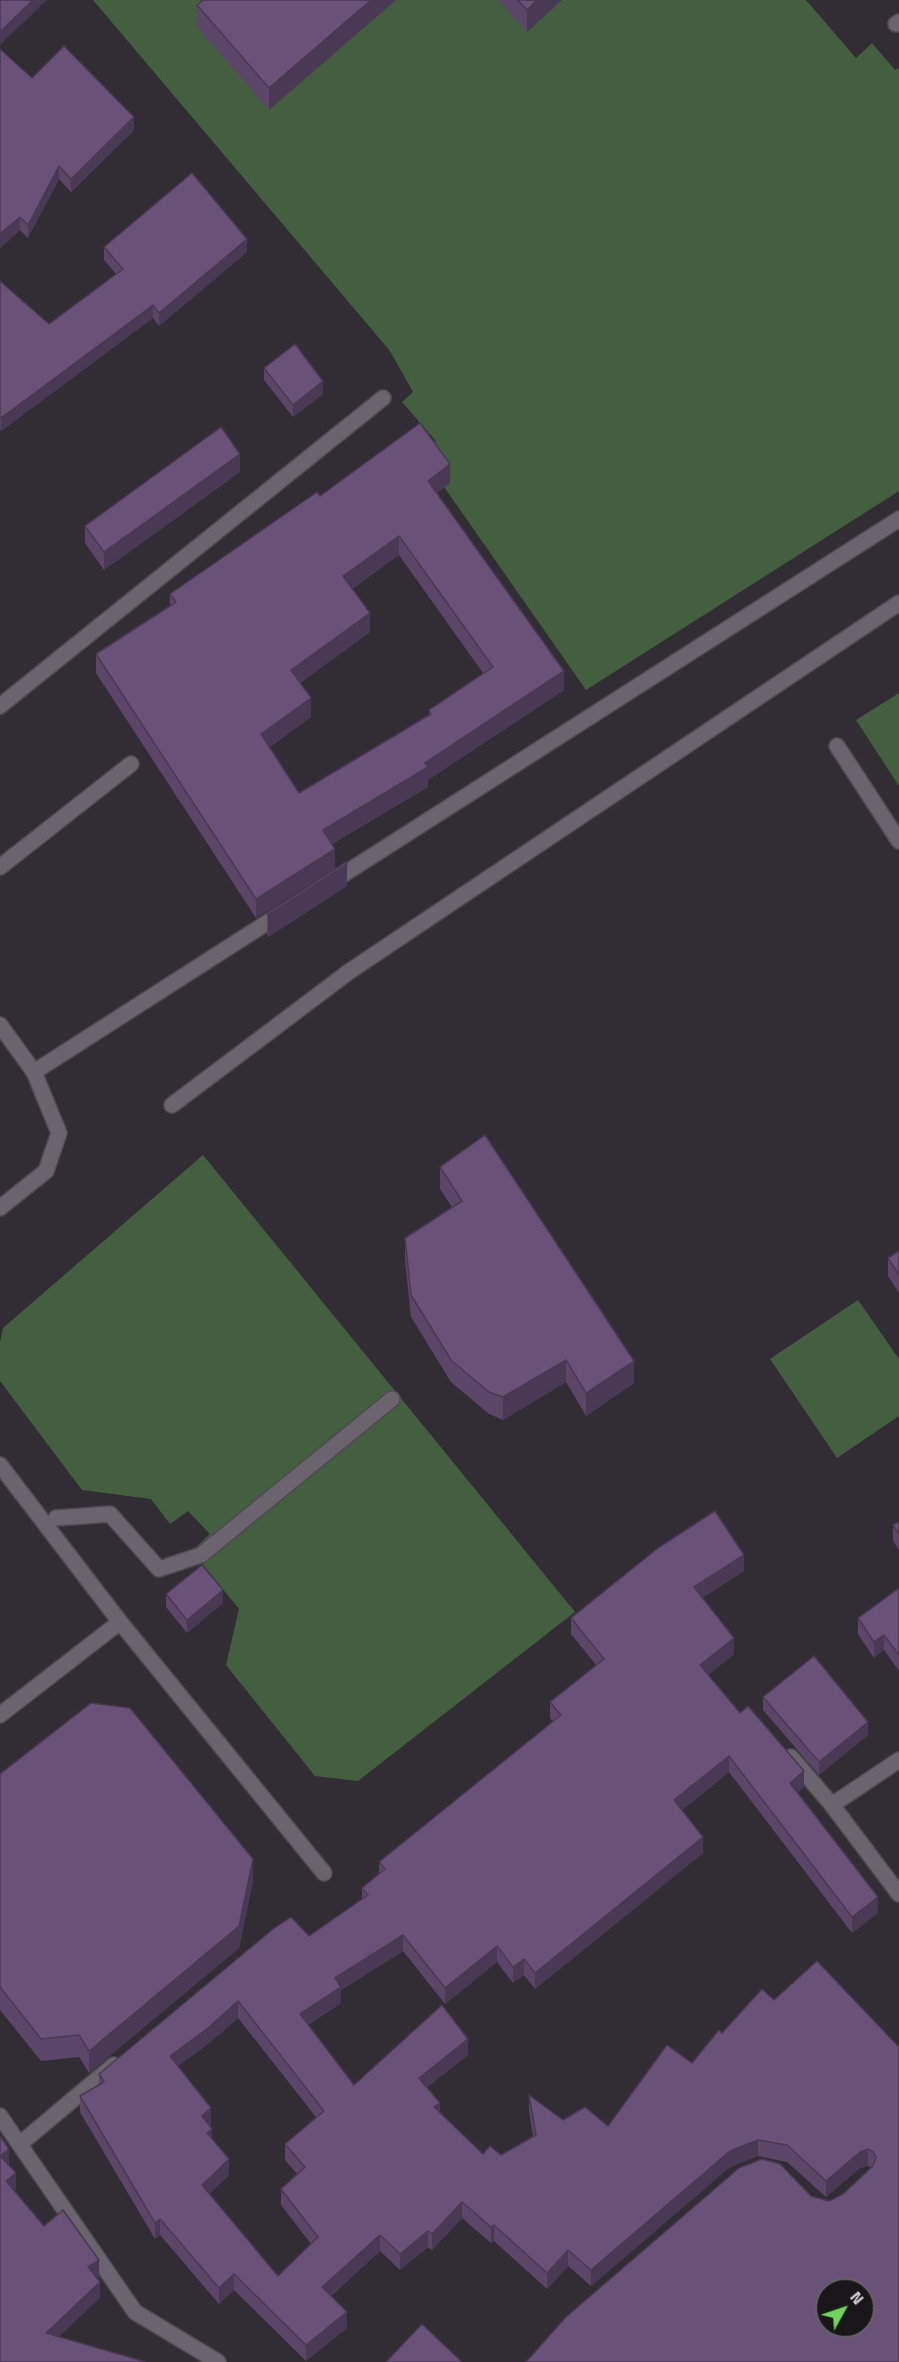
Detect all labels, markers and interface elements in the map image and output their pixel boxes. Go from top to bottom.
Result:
north arrow [815,2278,875,2338]
text: N [844,2286,870,2310]

